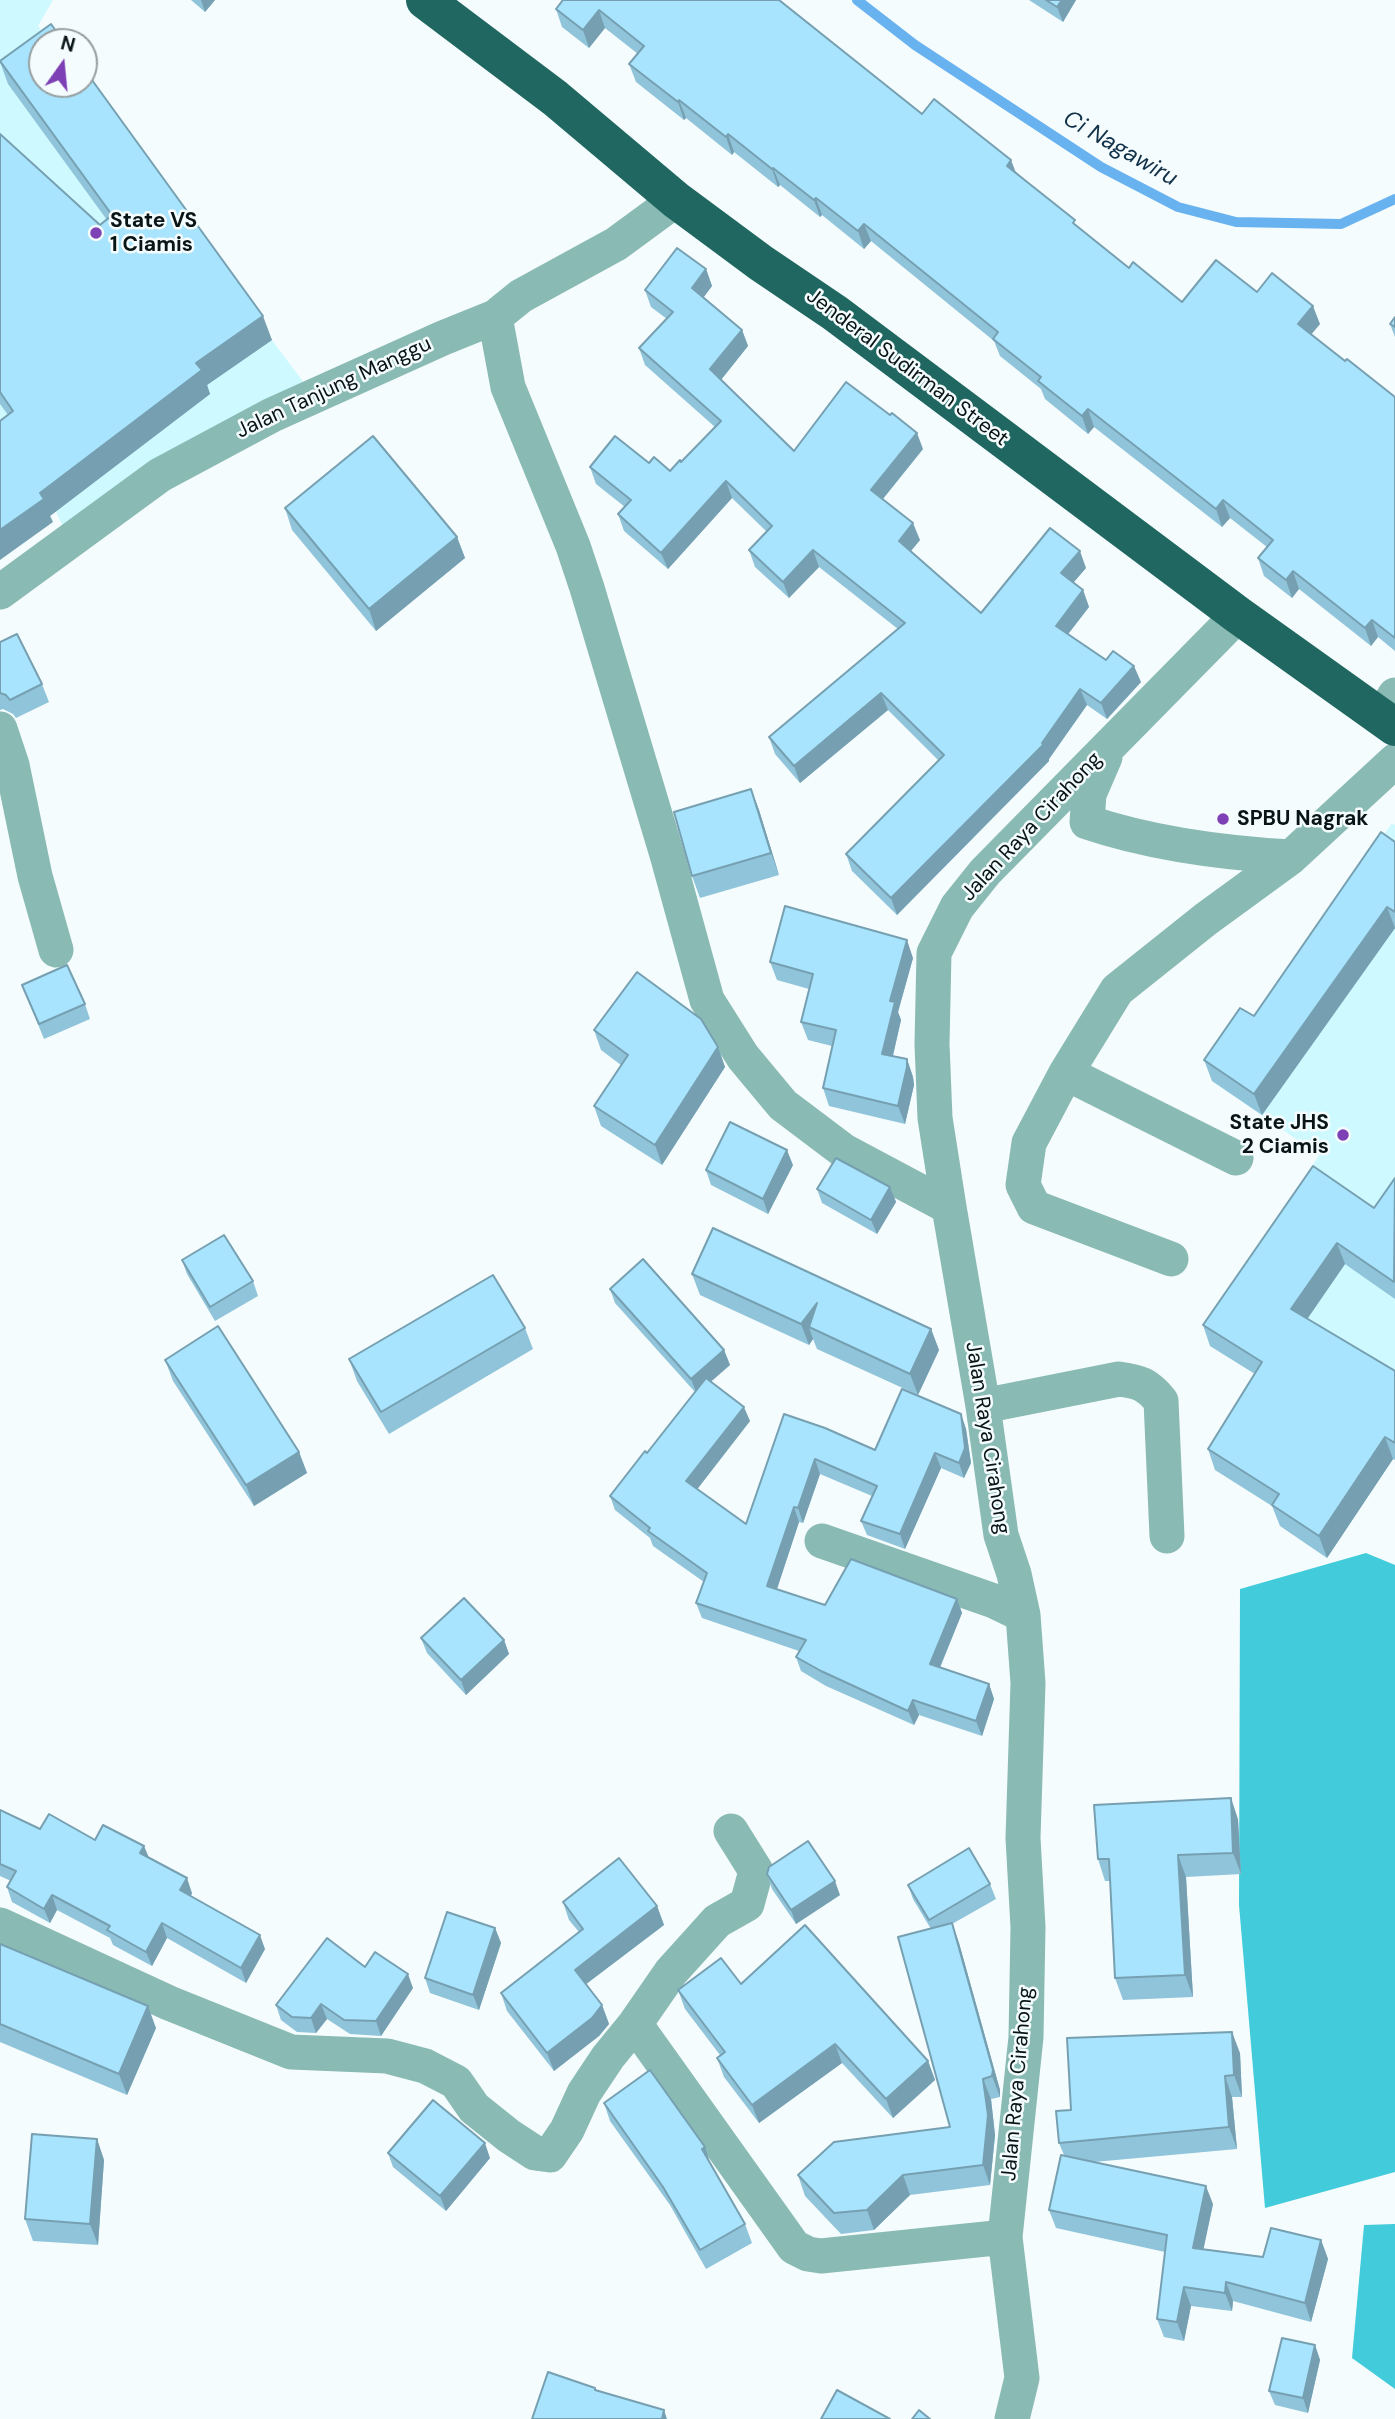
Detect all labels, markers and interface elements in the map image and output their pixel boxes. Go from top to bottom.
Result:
north arrow [28,28,98,98]
text: N [58,30,78,58]
water label: Ci Nagawiru [1058,105,1182,193]
place label: State VS 1 Ciamis [110,208,197,258]
marker: State VS 1 Ciamis [88,225,104,241]
street label: Jenderal Sudirman Street [801,284,1013,452]
street label: Jalan Tanjung Manggu [232,332,436,444]
street label: Jalan Raya Cirahong [956,747,1108,907]
place label: SPBU Nagrak [1237,806,1368,832]
marker: SPBU Nagrak [1215,811,1231,827]
place label: State JHS 2 Ciamis [1230,1110,1329,1160]
marker: State JHS 2 Ciamis [1335,1127,1351,1143]
street label: Jalan Raya Cirahong [959,1340,1015,1536]
street label: Jalan Raya Cirahong [997,1986,1039,2182]

